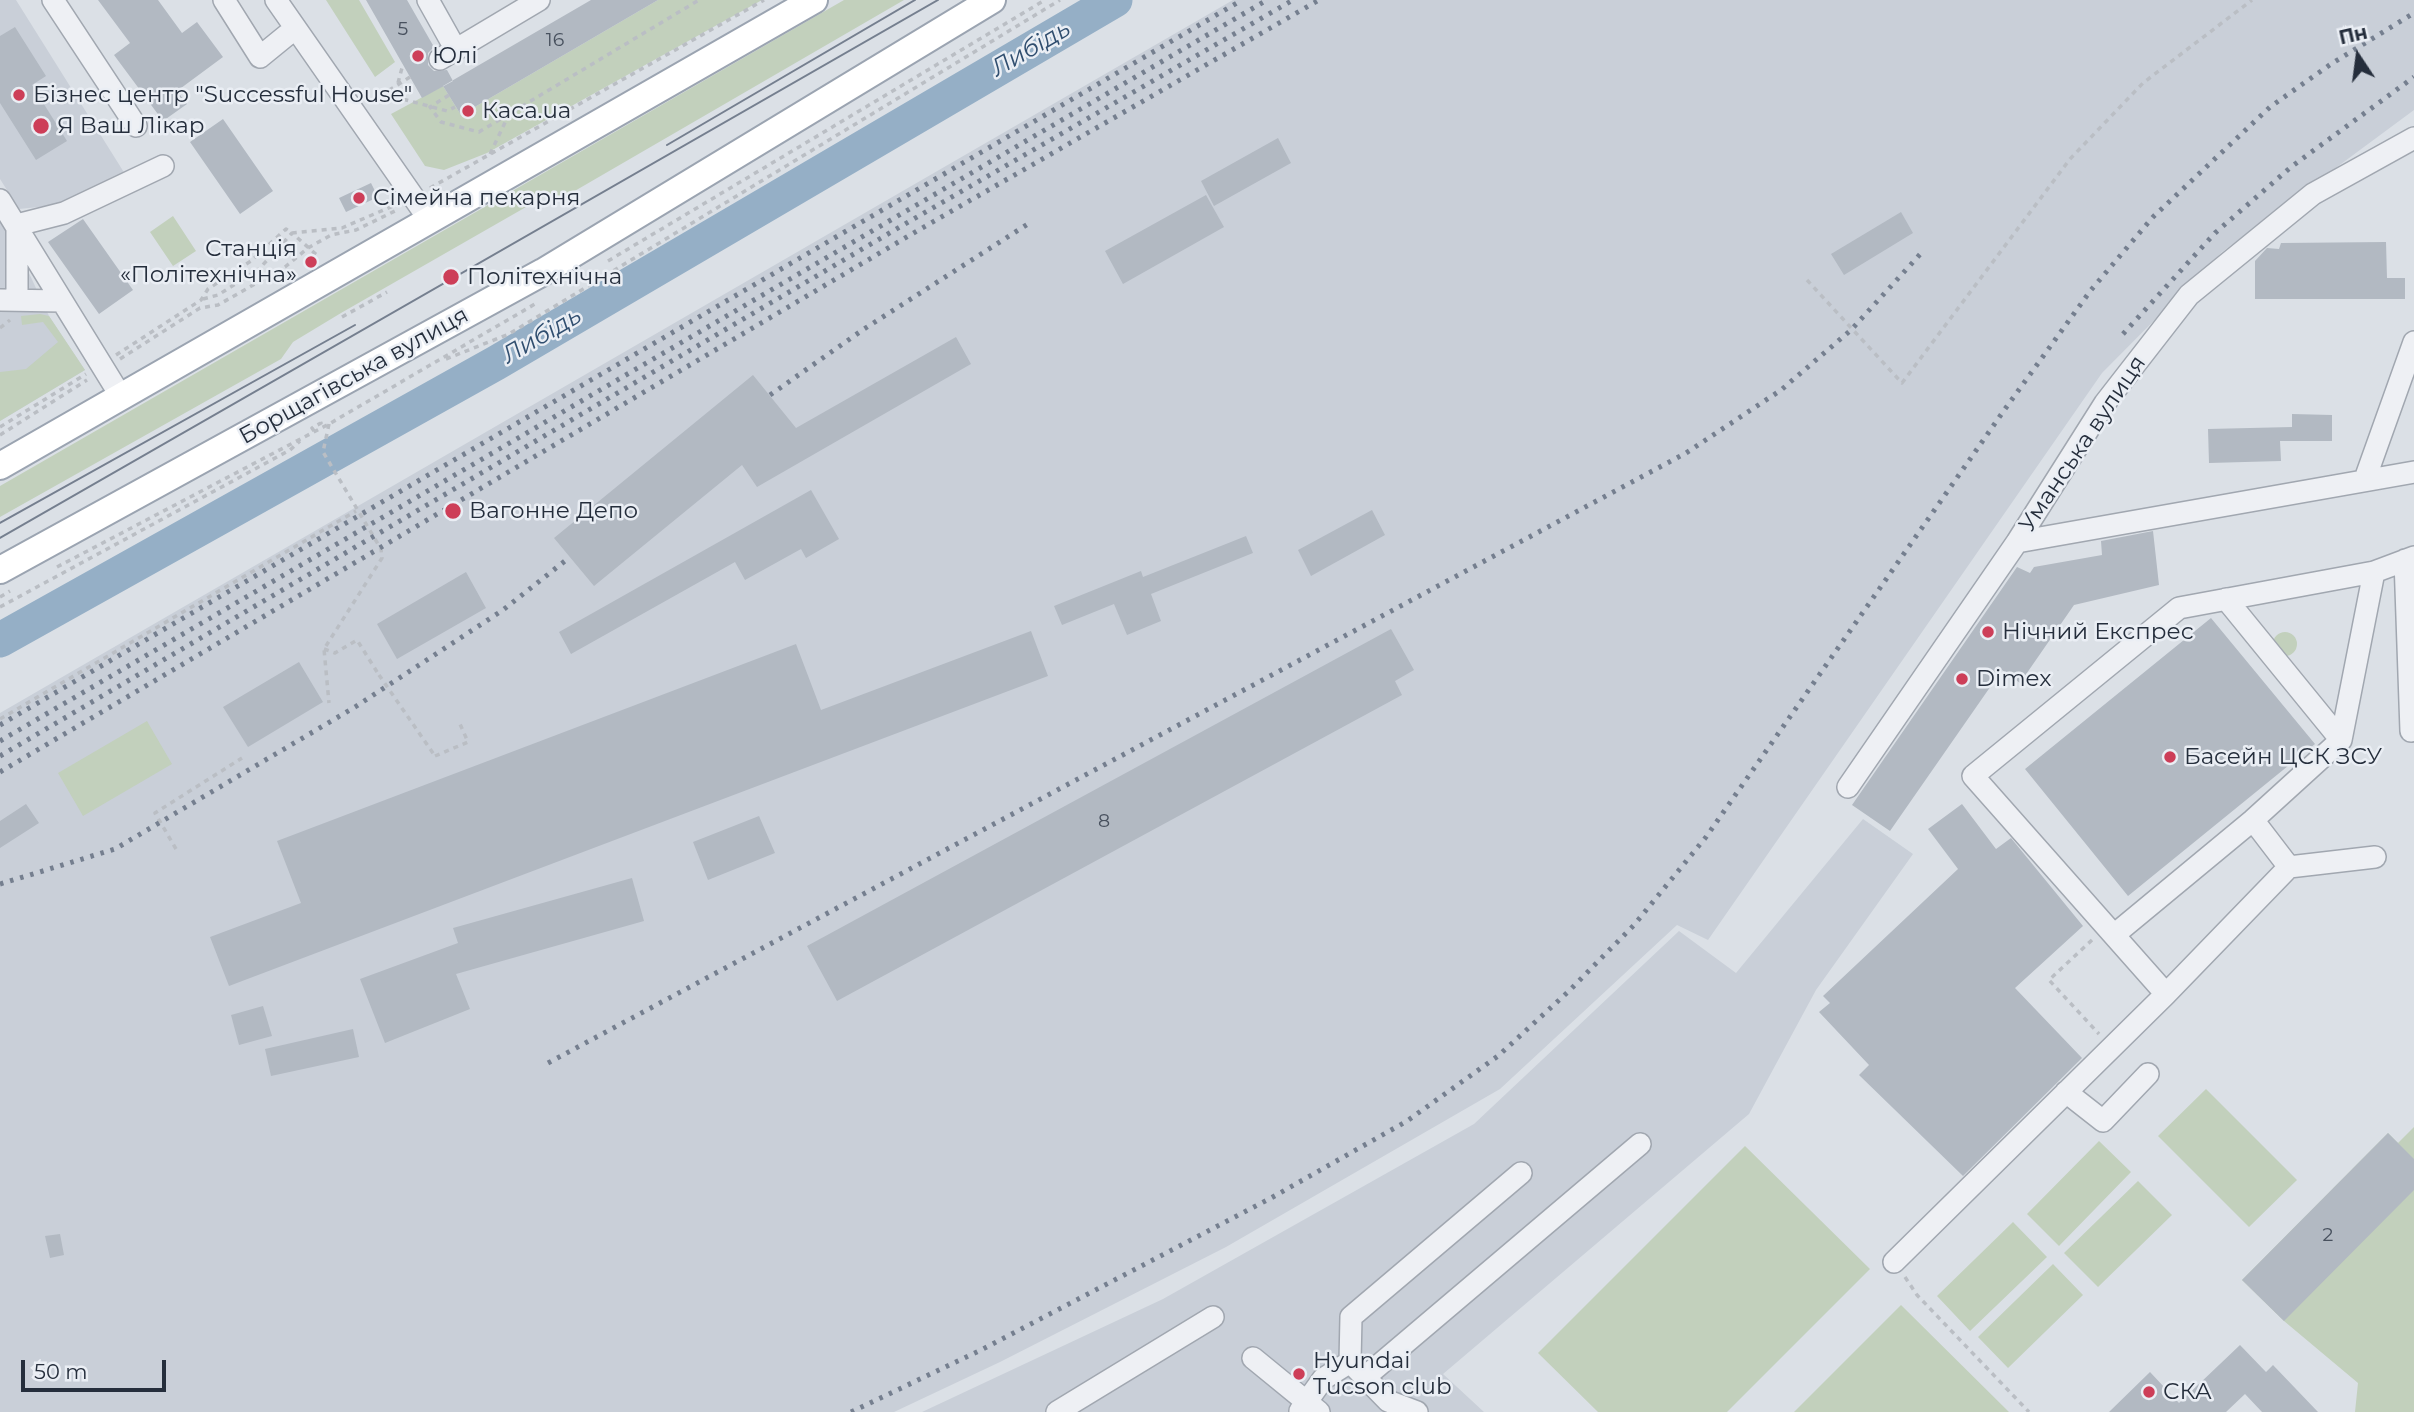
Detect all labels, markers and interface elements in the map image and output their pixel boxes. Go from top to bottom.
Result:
water label: Либідь [986,15,1076,83]
house number: 5 [398,18,408,40]
north arrow [2323,21,2393,91]
text: Пн [2337,21,2370,49]
house number: 16 [546,29,564,51]
place label: Юлі [432,42,478,70]
marker: Юлі [410,48,426,64]
place label: Бізнес центр "Successful House" [33,81,412,109]
marker: Бізнес центр "Successful House" [11,87,27,103]
place label: Каса.ua [482,97,571,125]
marker: Каса.ua [460,103,476,119]
place label: Я Ваш Лікар [57,112,205,140]
marker: Я Ваш Лікар [31,116,51,136]
place label: Сімейна пекарня [373,184,580,212]
marker: Сімейна пекарня [351,190,367,206]
place label: Станція «Політехнічна» [120,235,297,289]
marker: Станція «Політехнічна» [303,254,319,270]
place label: Політехнічна [467,263,622,291]
marker: Політехнічна [441,267,461,287]
street label: Борщагівська вулиця [235,301,473,451]
water label: Либідь [497,302,587,370]
street label: Уманська вулиця [2014,351,2152,537]
place label: Вагонне Депо [469,497,638,525]
marker: Вагонне Депо [443,501,463,521]
place label: Нічний Експрес [2002,618,2194,646]
marker: Нічний Експрес [1980,624,1996,640]
place label: Dimex [1976,665,2051,693]
marker: Dimex [1954,671,1970,687]
place label: Басейн ЦСК ЗСУ [2184,743,2382,771]
marker: Басейн ЦСК ЗСУ [2162,749,2178,765]
house number: 8 [1098,810,1110,832]
house number: 2 [2323,1224,2333,1246]
scale bar [24,1346,170,1390]
place label: Hyundai Tucson club [1313,1347,1452,1401]
text: 50 m [34,1359,88,1384]
marker: Hyundai Tucson club [1291,1366,1307,1382]
place label: СКА [2163,1378,2212,1406]
marker: СКА [2141,1384,2157,1400]

